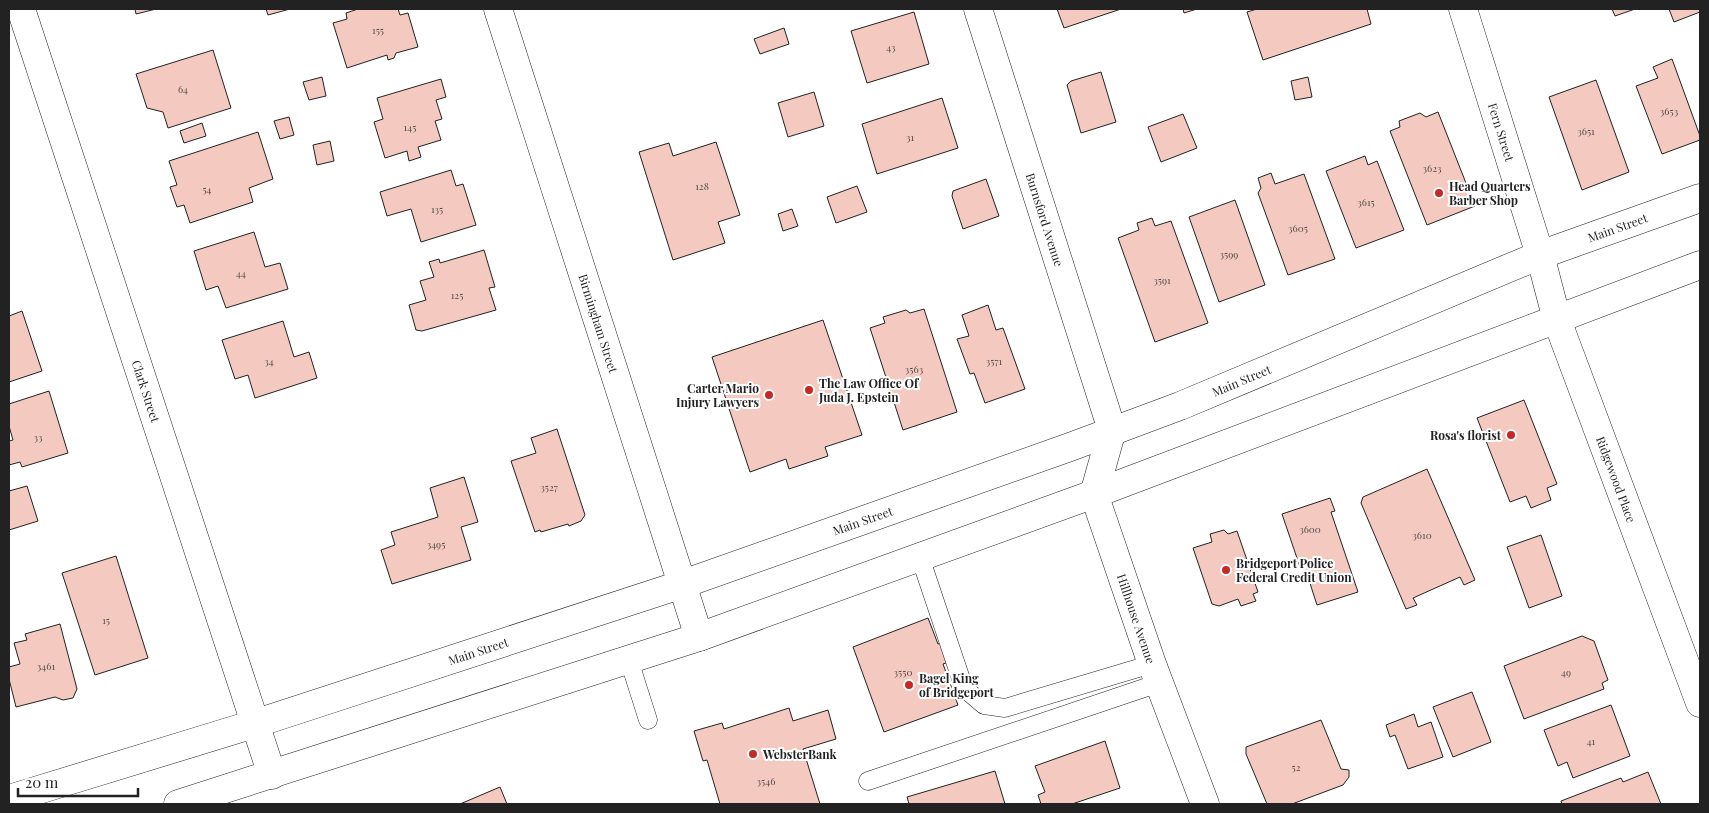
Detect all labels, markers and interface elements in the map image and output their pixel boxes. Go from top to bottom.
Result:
house number: 155 [372,23,384,37]
house number: 43 [886,40,896,54]
house number: 64 [178,82,188,96]
street label: Fern Street [1485,101,1518,164]
house number: 3653 [1660,104,1679,118]
house number: 145 [404,120,416,134]
house number: 3651 [1577,124,1595,138]
house number: 31 [906,130,914,144]
house number: 3623 [1423,161,1442,175]
street label: Burnsford Avenue [1023,171,1067,268]
place label: Head Quarters Barber Shop [1449,178,1531,208]
house number: 128 [695,179,709,193]
house number: 54 [202,182,212,196]
marker: Head Quarters Barber Shop [1433,187,1445,199]
house number: 3615 [1357,195,1375,209]
house number: 135 [431,202,443,216]
street label: Main Street [1585,209,1650,245]
house number: 3605 [1288,221,1308,235]
house number: 3599 [1220,247,1238,261]
house number: 44 [236,266,246,280]
street label: Birmingham Street [575,272,622,375]
house number: 3591 [1153,273,1171,287]
house number: 125 [451,288,463,302]
house number: 34 [264,354,274,368]
house number: 3571 [986,354,1003,368]
street label: Clark Street [129,358,164,425]
street label: Main Street [1210,361,1274,400]
house number: 3563 [905,362,924,376]
place label: The Law Office Of Juda J. Epstein [818,375,920,405]
place label: Carter Mario Injury Lawyers [676,380,759,410]
marker: The Law Office Of Juda J. Epstein [803,384,815,396]
marker: Carter Mario Injury Lawyers [763,389,775,401]
place label: Rosa's florist [1430,427,1502,443]
marker: Rosa's florist [1505,429,1517,441]
house number: 33 [33,430,43,444]
street label: Ridgewood Place [1593,434,1640,525]
house number: 3527 [540,480,558,494]
street label: Main Street [831,502,895,538]
house number: 3600 [1299,522,1321,536]
house number: 3610 [1412,528,1432,542]
house number: 3495 [427,537,445,551]
place label: Bridgeport Police Federal Credit Union [1236,555,1352,585]
marker: Bridgeport Police Federal Credit Union [1220,564,1232,576]
street label: Hillhouse Avenue [1114,572,1159,666]
house number: 15 [102,613,110,627]
street label: Main Street [446,633,511,668]
house number: 3461 [37,659,55,673]
house number: 3550 [894,665,912,679]
house number: 49 [1561,665,1571,679]
place label: Bagel King of Bridgeport [919,670,994,700]
marker: Bagel King of Bridgeport [903,679,915,691]
house number: 41 [1587,734,1596,748]
place label: WebsterBank [762,746,838,762]
marker: WebsterBank [747,748,759,760]
house number: 52 [1292,760,1301,774]
scale bar [18,766,138,798]
text: 20 m [25,772,59,792]
house number: 3546 [757,774,775,788]

